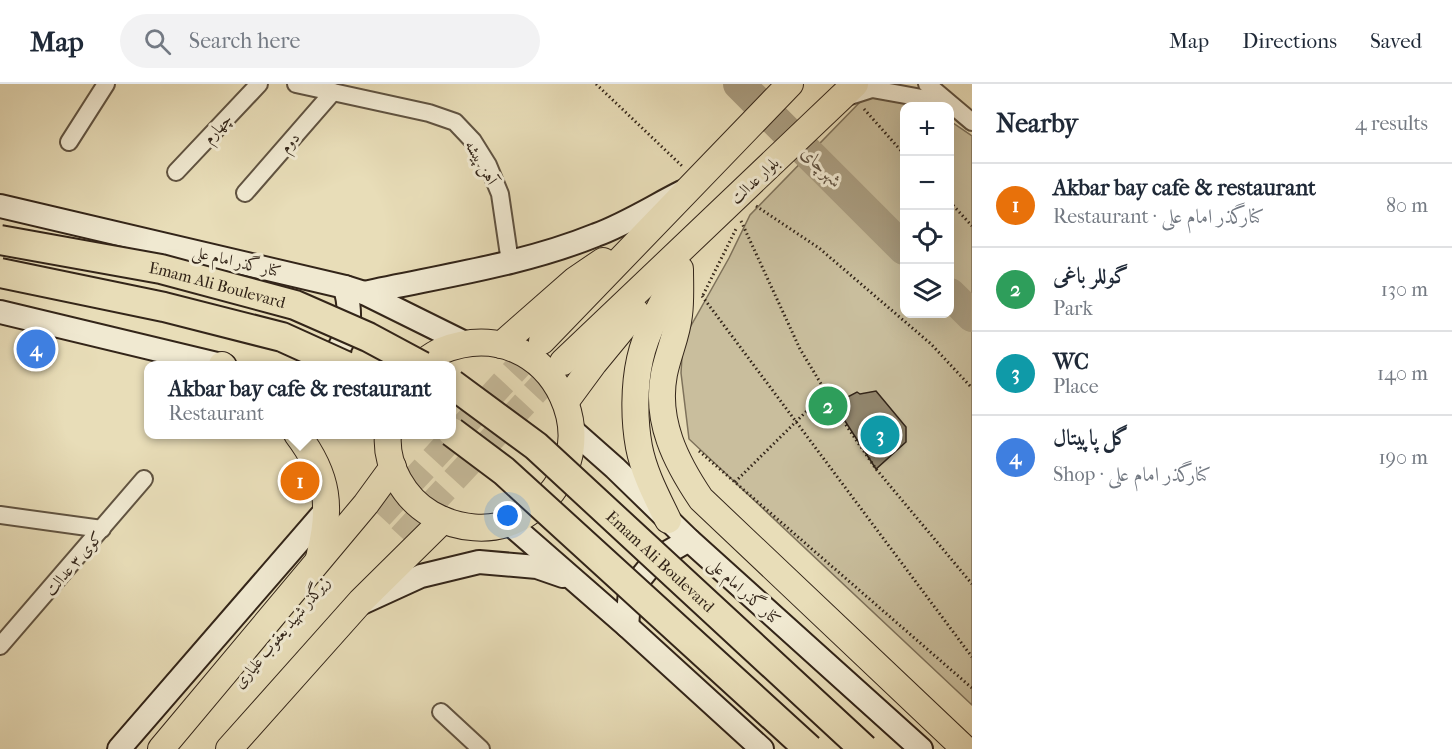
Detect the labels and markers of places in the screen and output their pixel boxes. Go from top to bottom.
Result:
pin: 4 [16,326,56,372]
pin: 2 [808,384,848,428]
pin: 3 [860,412,900,458]
pin: 1 [280,458,320,504]

